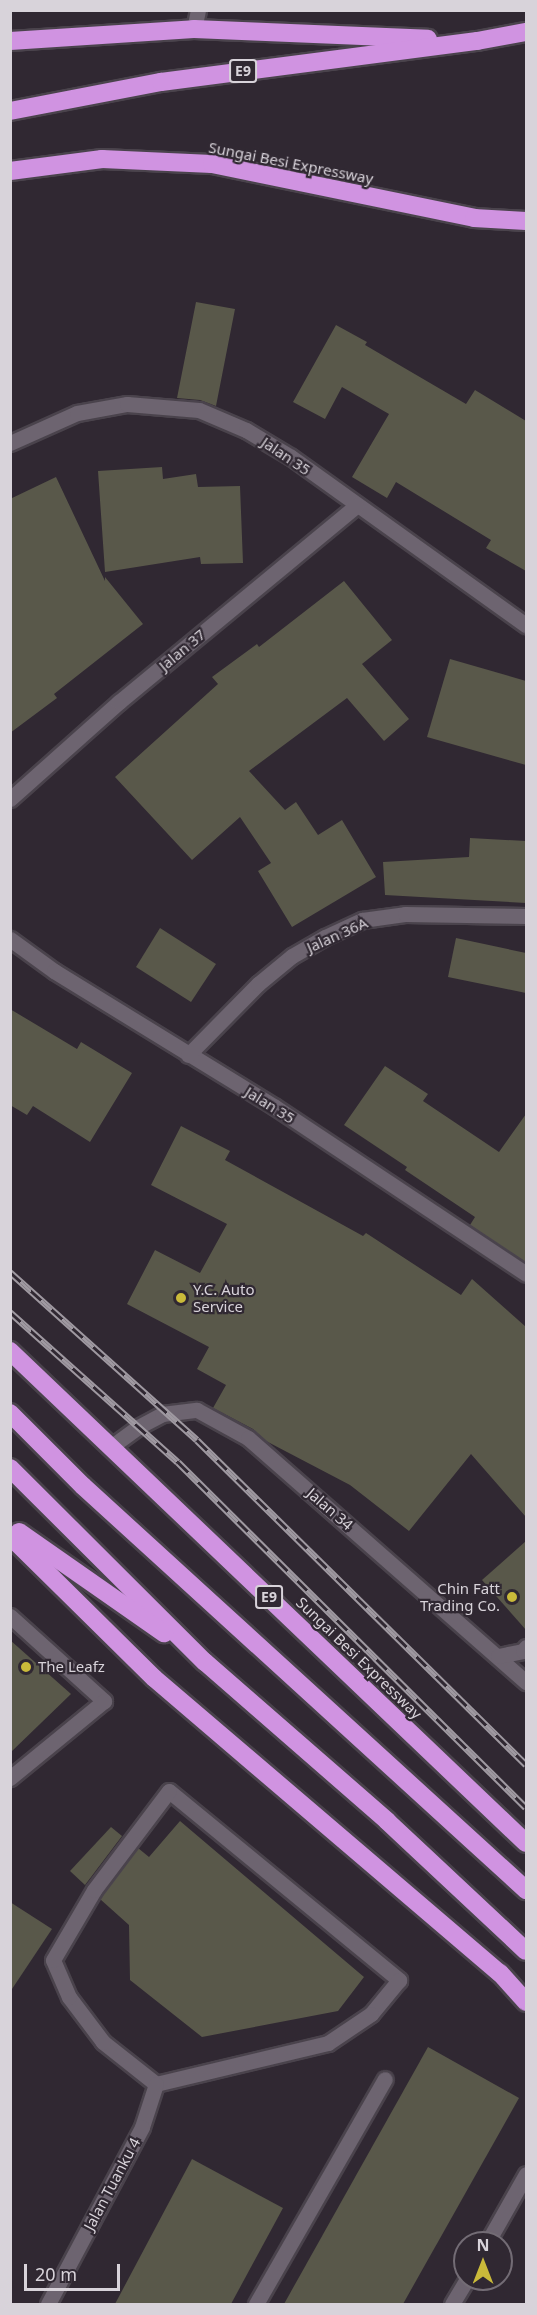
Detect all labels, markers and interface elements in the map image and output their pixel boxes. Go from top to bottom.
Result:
road number: E9 [228,60,258,82]
street label: Sungai Besi Expressway [207,138,375,188]
street label: Jalan 35 [258,433,314,479]
street label: Jalan 37 [155,625,209,675]
street label: Jalan 36A [304,914,370,956]
street label: Jalan 35 [242,1083,298,1127]
place label: Y.C. Auto Service [193,1280,255,1315]
marker: Y.C. Auto Service [174,1291,188,1305]
street label: Jalan 34 [303,1484,357,1534]
place label: Chin Fatt Trading Co. [420,1579,500,1614]
road number: E9 [254,1586,284,1608]
marker: Chin Fatt Trading Co. [505,1590,519,1604]
street label: Sungai Besi Expressway [293,1593,425,1723]
place label: The Leafz [38,1658,105,1676]
marker: The Leafz [19,1660,33,1674]
street label: Jalan Tuanku 4 [80,2135,144,2233]
north arrow [453,2231,513,2291]
text: N [476,2234,490,2256]
scale bar [27,2252,123,2290]
text: 20 m [35,2262,77,2286]

